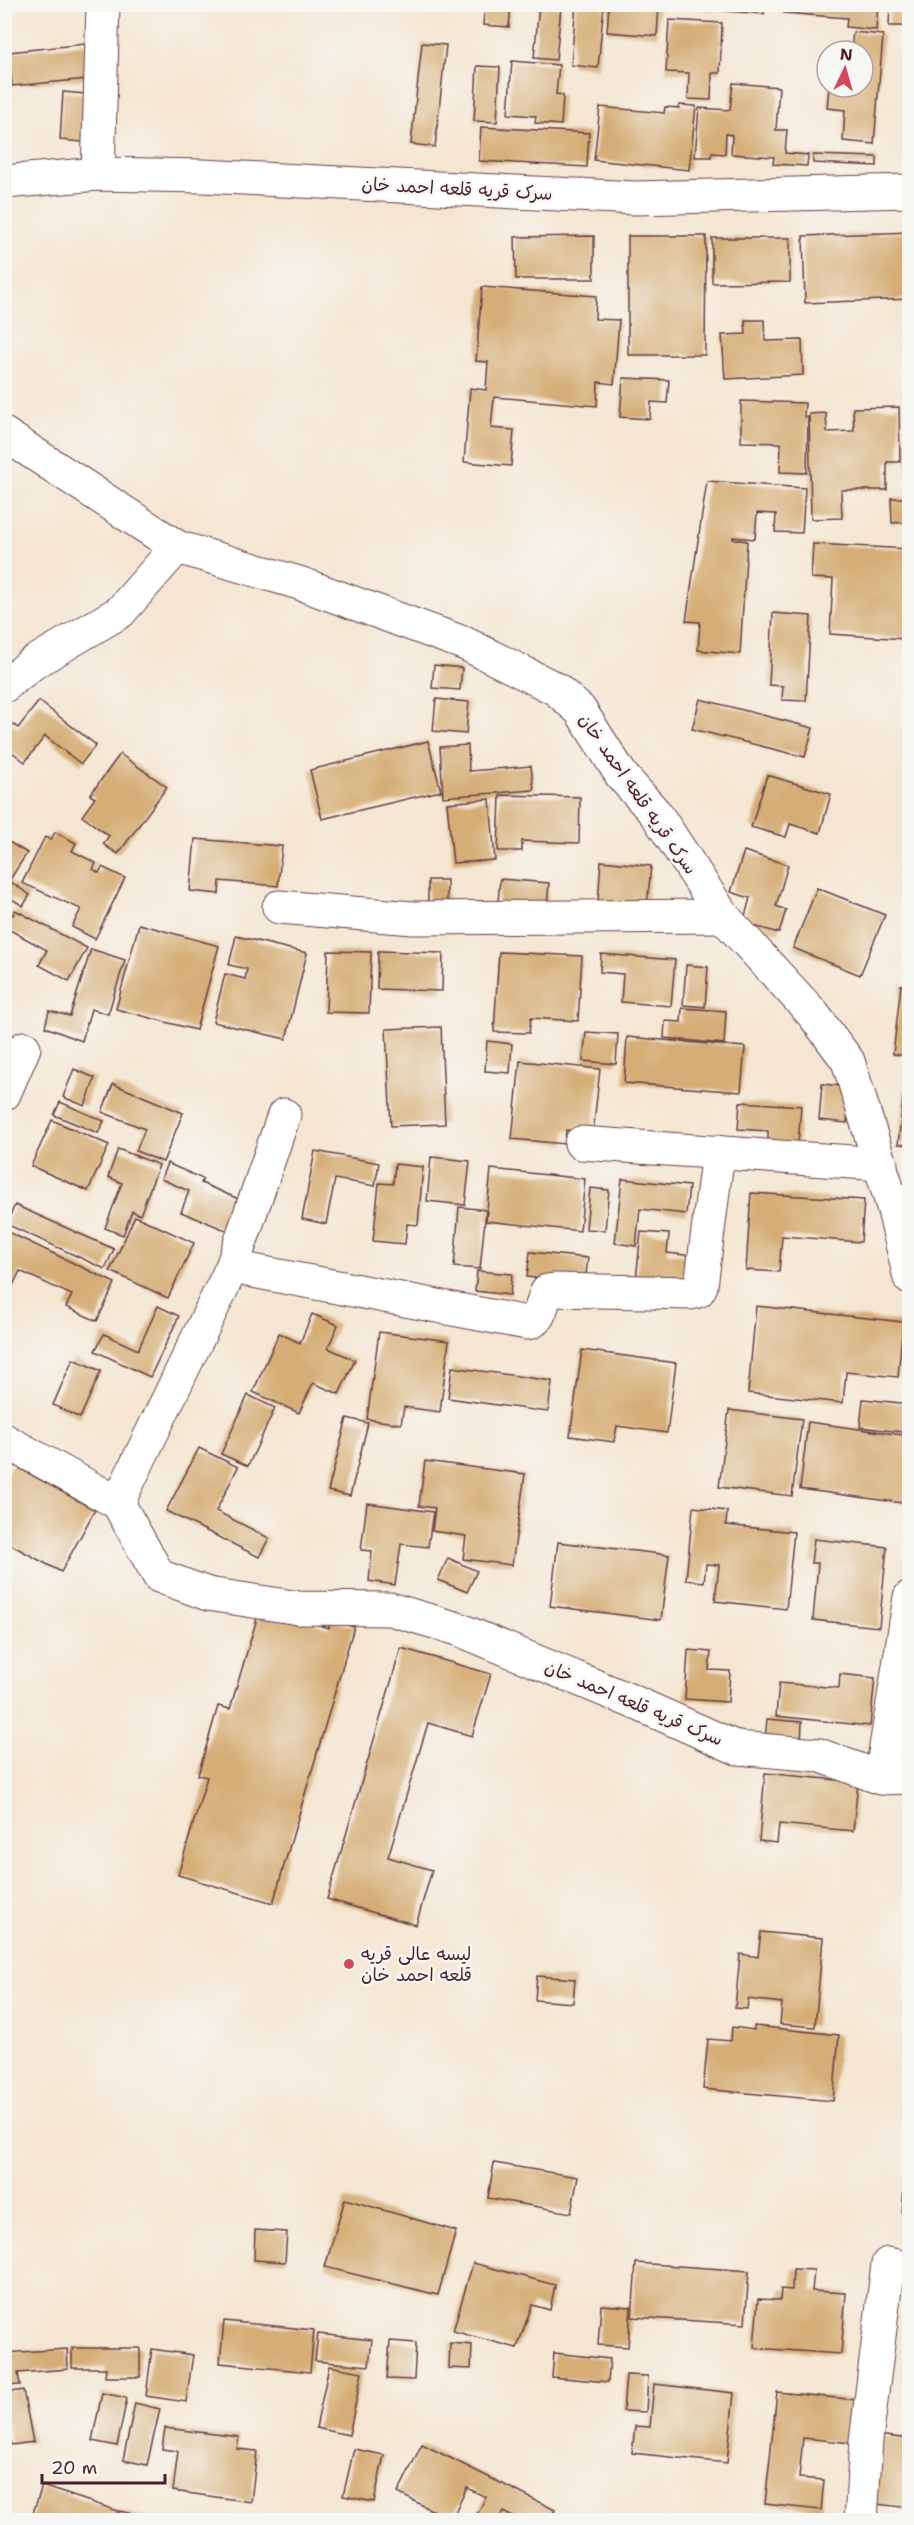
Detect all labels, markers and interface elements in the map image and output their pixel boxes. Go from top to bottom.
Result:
north arrow [815,39,875,99]
text: N [839,44,853,66]
street label: سرک قریه قلعه احمد خان [361,172,553,206]
street label: سرک قریه قلعه احمد خان [573,709,703,879]
street label: سرک قریه قلعه احمد خان [541,1655,727,1751]
place label: لیسه عالی قریه قلعه احمد خان [361,1942,472,1987]
marker: لیسه عالی قریه قلعه احمد خان [342,1957,356,1971]
scale bar [42,2447,165,2485]
text: 20 m [51,2456,97,2480]

